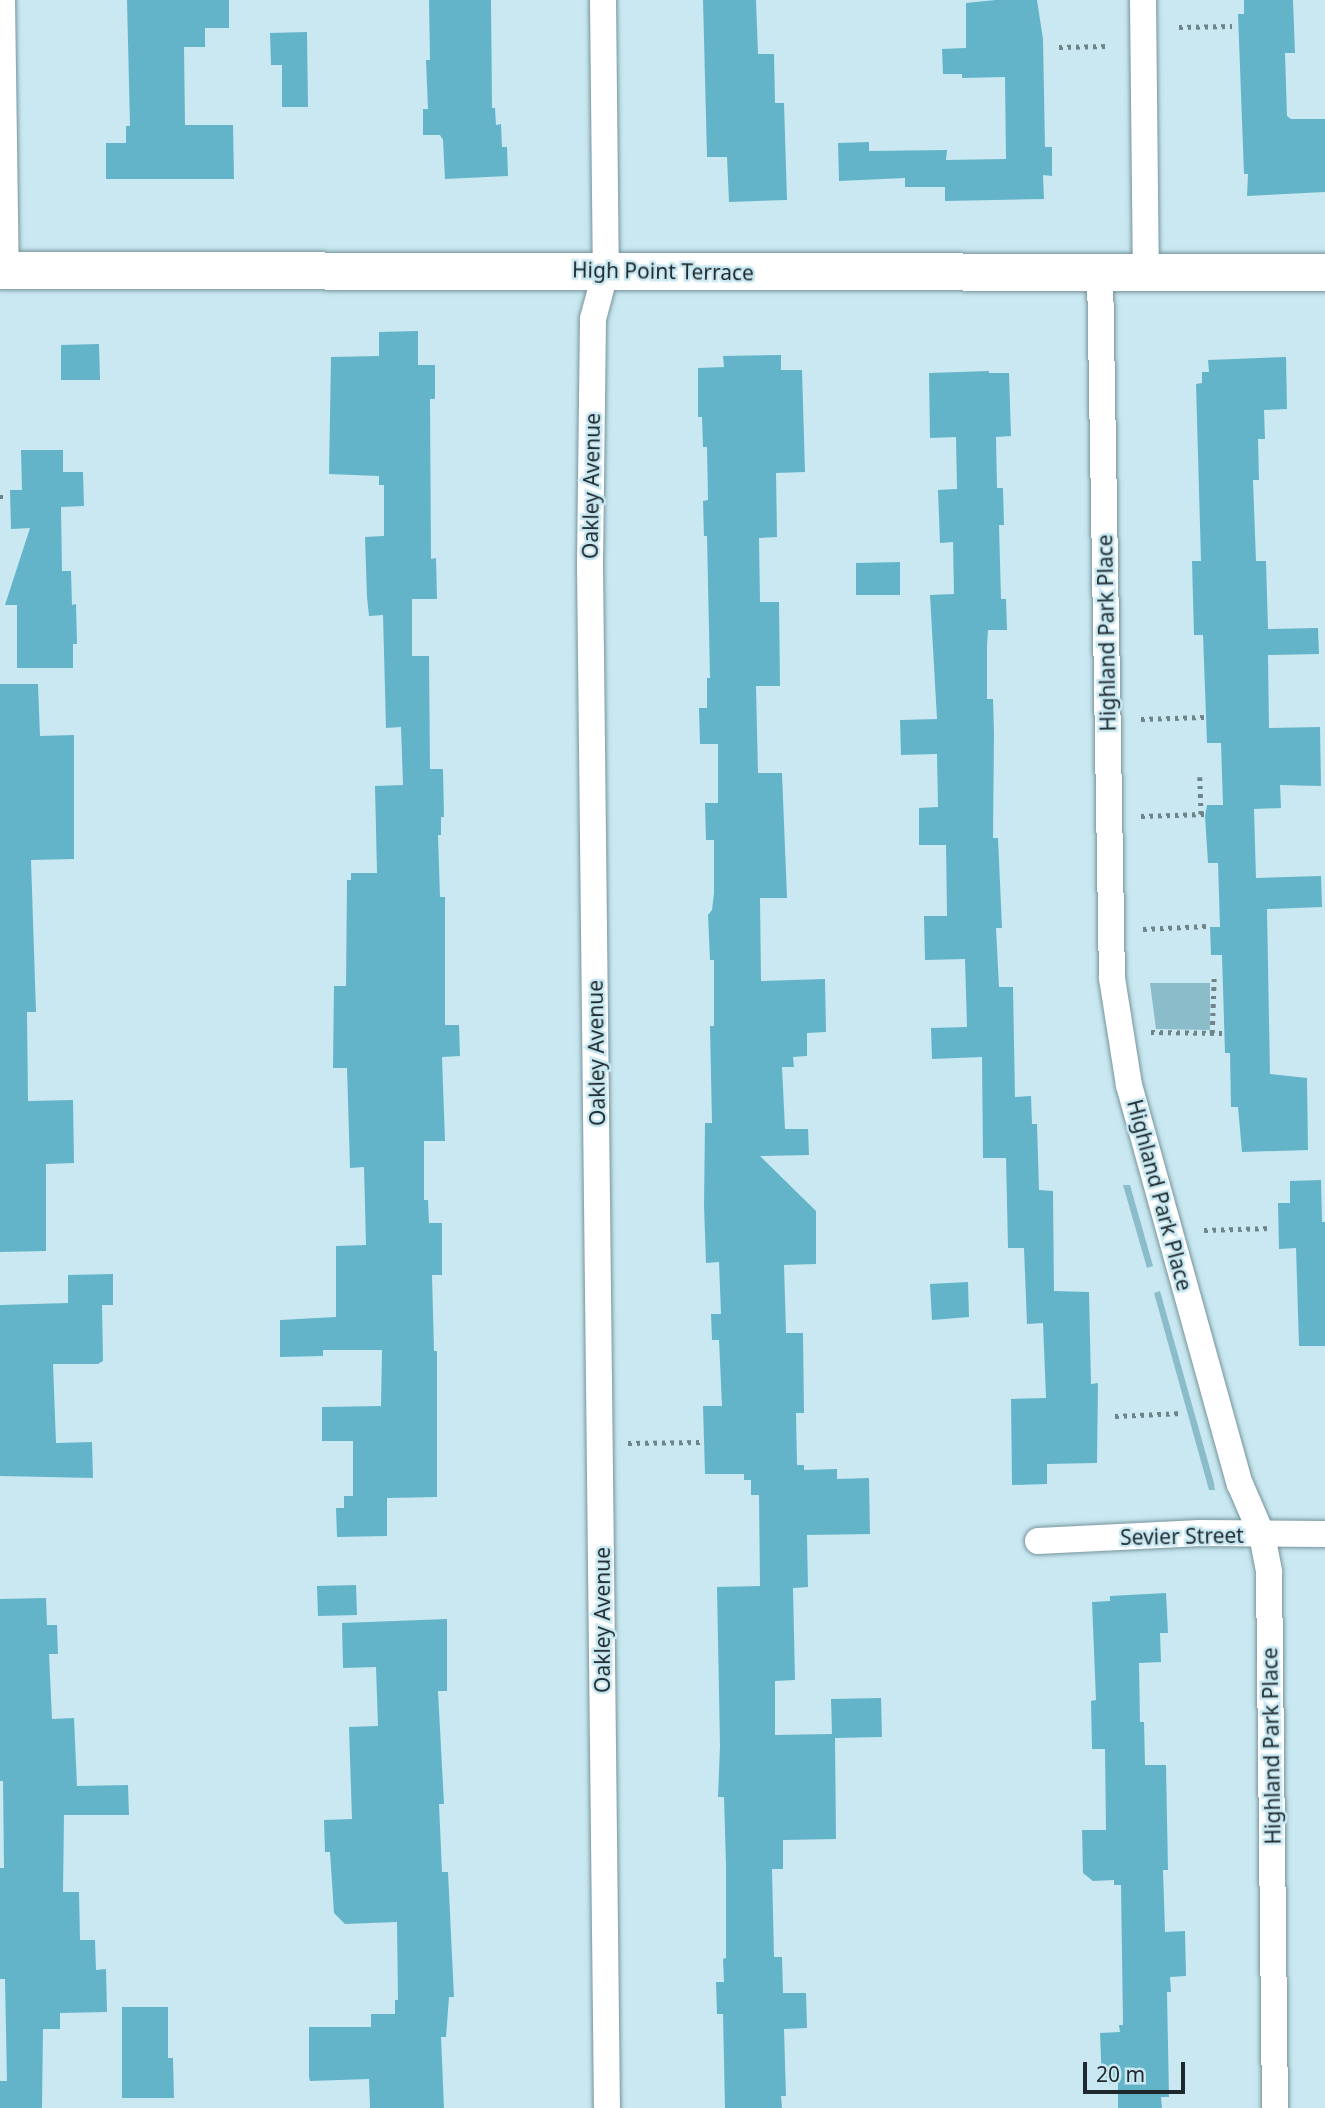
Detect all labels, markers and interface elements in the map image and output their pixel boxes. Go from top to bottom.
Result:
street label: High Point Terrace [572,257,754,285]
street label: Oakley Avenue [577,413,605,559]
street label: Highland Park Place [1092,534,1120,732]
street label: Oakley Avenue [582,980,610,1126]
street label: Highland Park Place [1122,1097,1198,1293]
street label: Sevier Street [1120,1522,1244,1550]
street label: Oakley Avenue [589,1547,615,1693]
street label: Highland Park Place [1257,1647,1285,1845]
scale bar [1087,2048,1188,2092]
text: 20 m [1096,2060,1145,2088]

